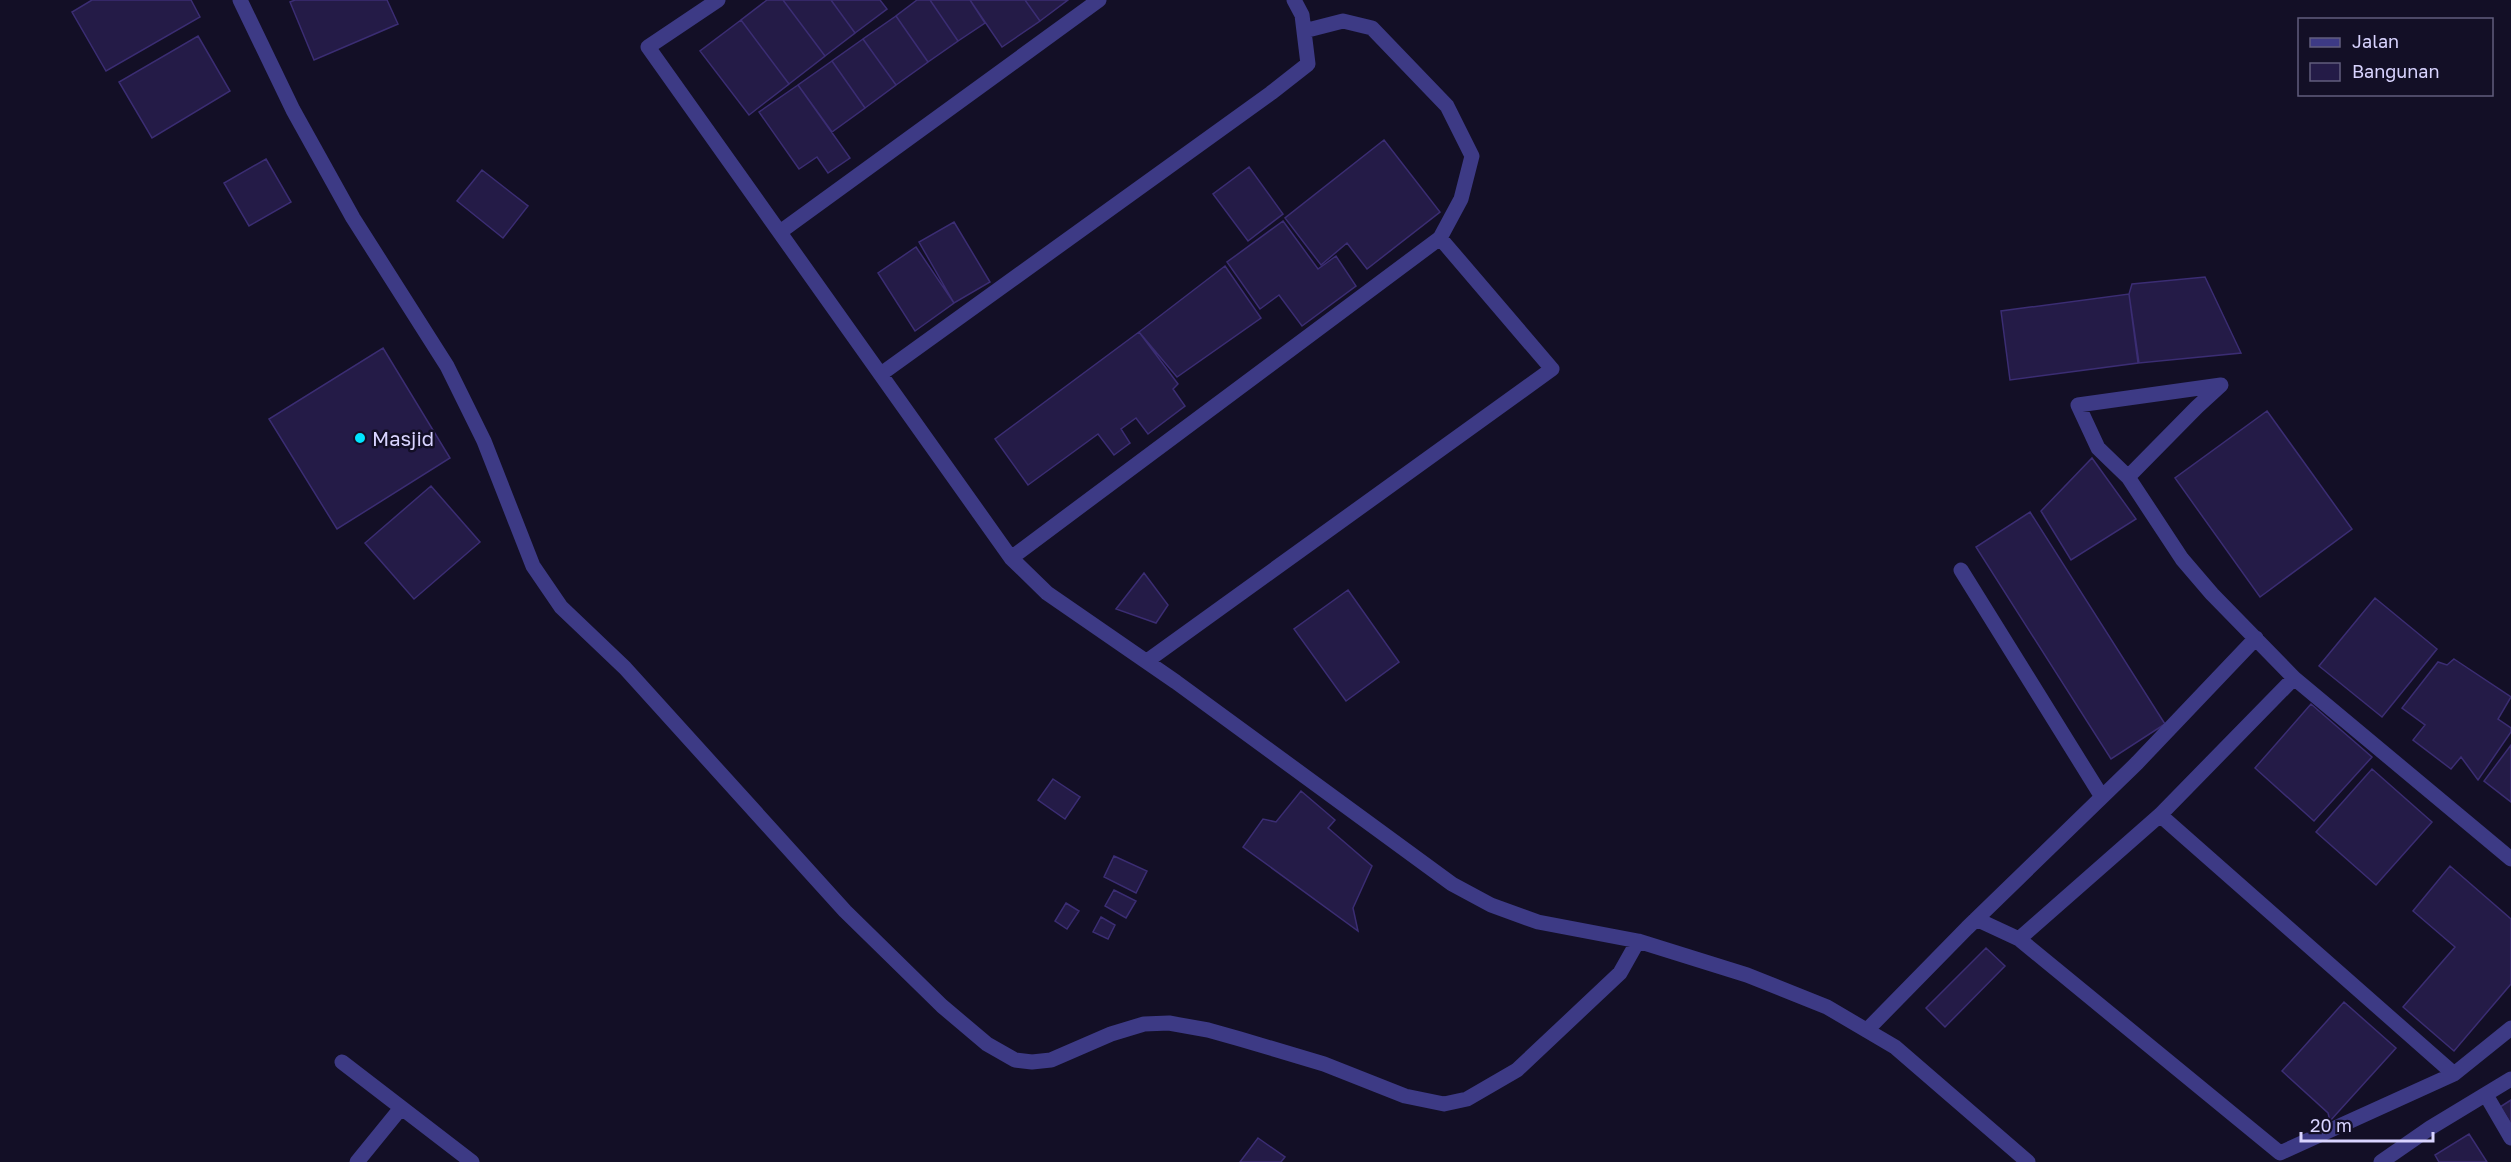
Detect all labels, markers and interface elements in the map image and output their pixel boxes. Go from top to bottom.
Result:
legend [2298,18,2493,96]
text: Jalan [2352,30,2399,52]
text: Bangunan [2352,60,2440,82]
place label: Masjid [372,426,434,450]
marker: Masjid [353,431,367,445]
scale bar [2301,1105,2433,1143]
text: 20 m [2310,1114,2352,1136]

